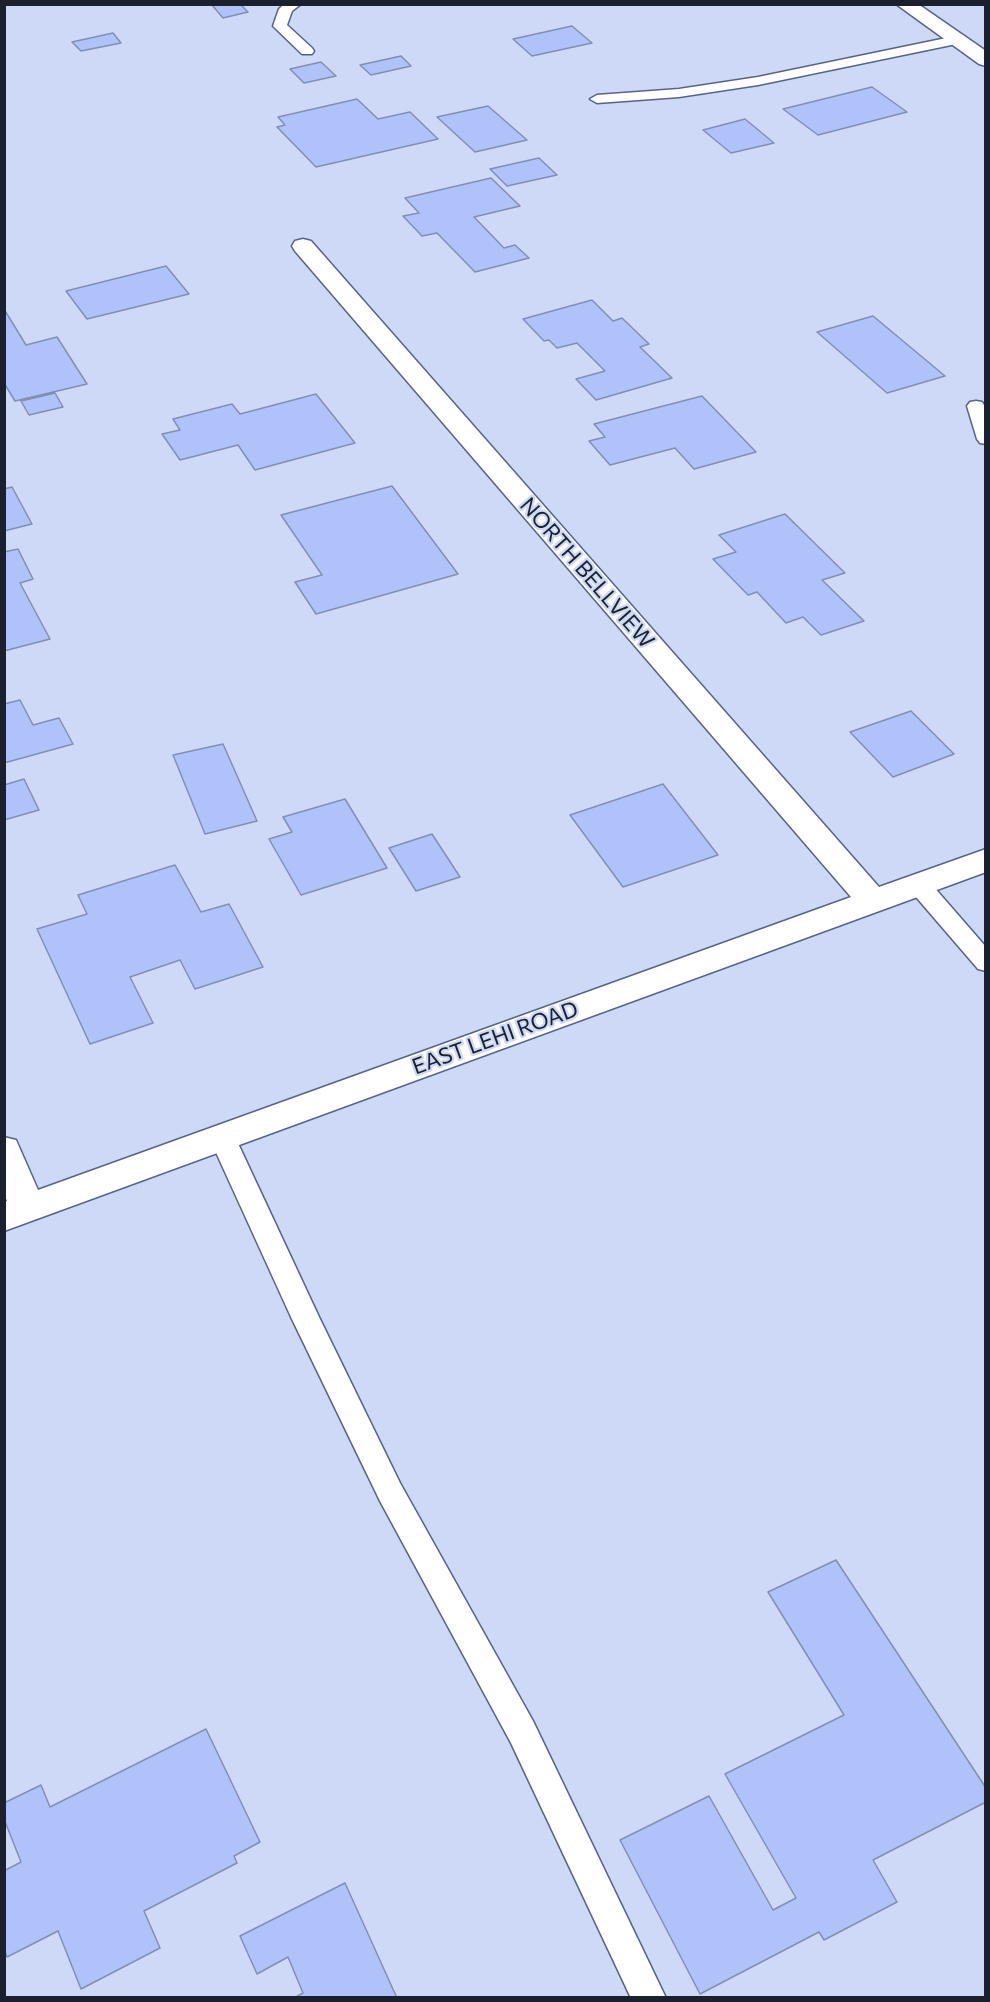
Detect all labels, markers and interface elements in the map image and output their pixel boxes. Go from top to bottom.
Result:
street label: NORTH BELLVIEW [514,492,660,654]
street label: EAST LEHI ROAD [408,996,582,1080]

